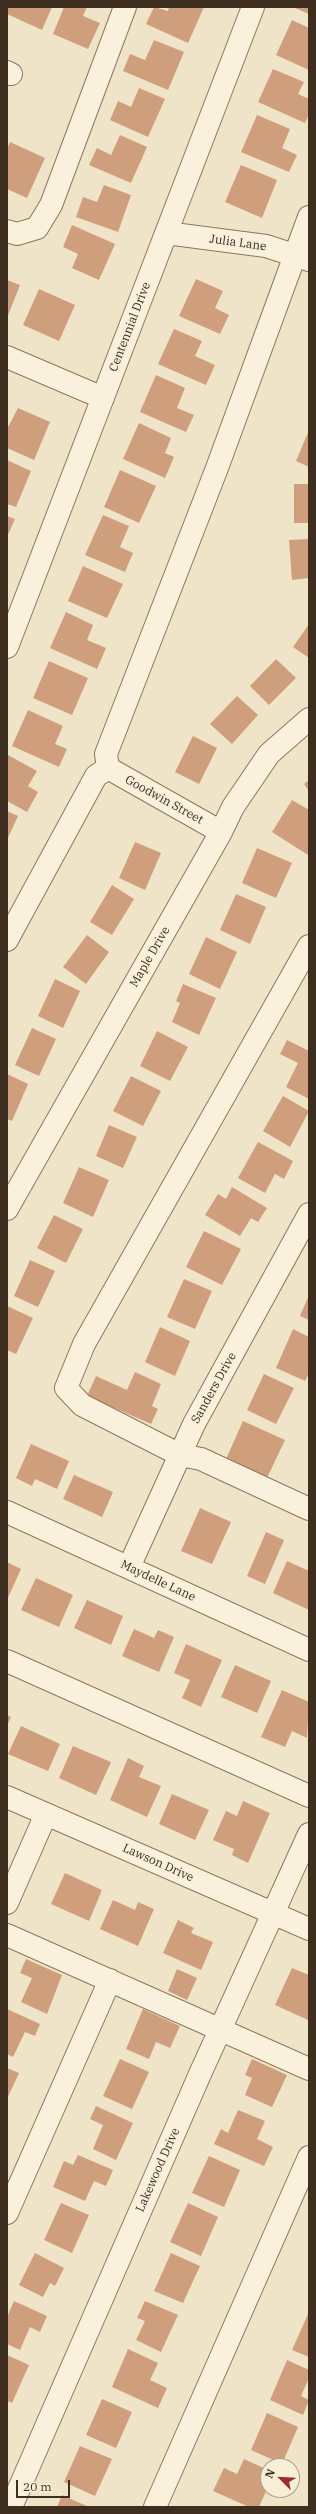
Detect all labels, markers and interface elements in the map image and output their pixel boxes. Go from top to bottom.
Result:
street label: Julia Lane [209,232,267,254]
street label: Centennial Drive [106,280,154,374]
street label: Goodwin Street [122,773,206,827]
street label: Maple Drive [127,924,173,990]
street label: Sanders Drive [188,1350,240,1426]
street label: Maydelle Lane [118,1557,198,1605]
street label: Lawson Drive [120,1841,196,1885]
street label: Lakewood Drive [133,2126,183,2214]
north arrow [260,2458,300,2498]
text: N [262,2467,278,2480]
scale bar [18,2472,72,2498]
text: 20 m [23,2479,52,2494]

